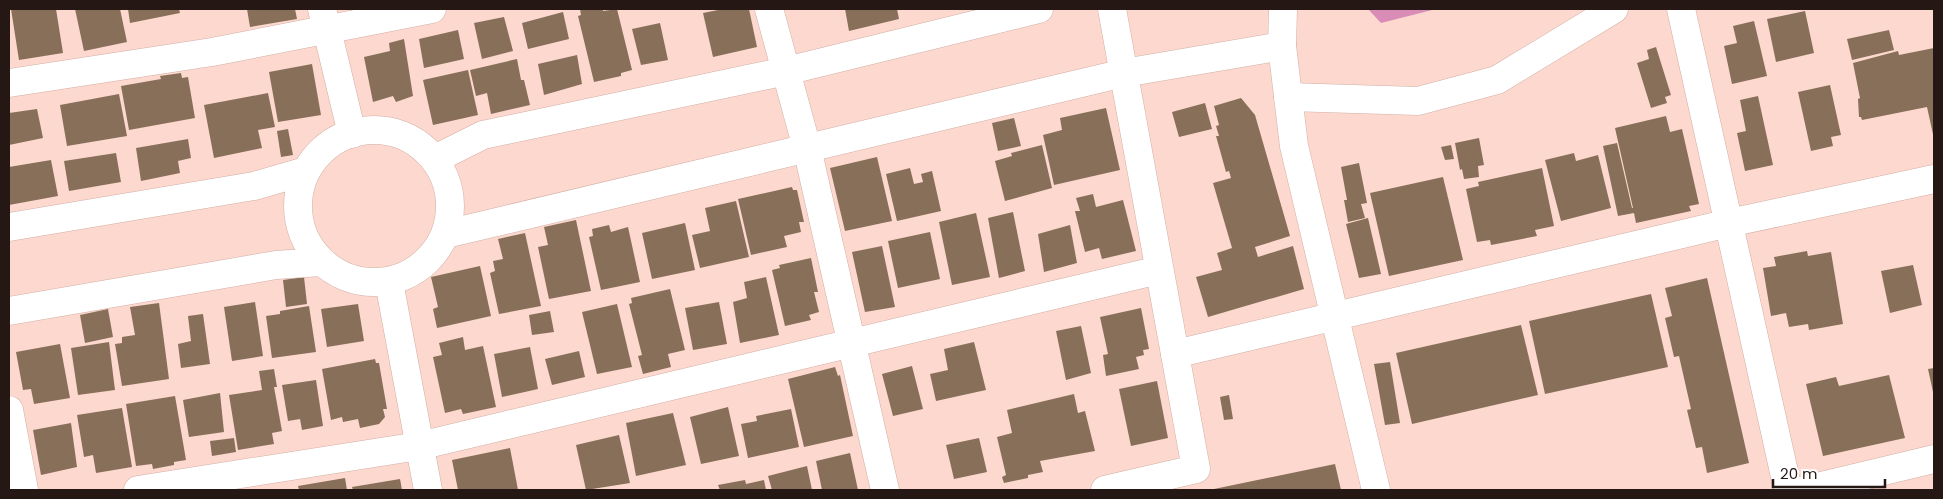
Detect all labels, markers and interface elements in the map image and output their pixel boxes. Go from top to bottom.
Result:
scale bar [1773,456,1886,488]
text: 20 m [1780,463,1818,484]

